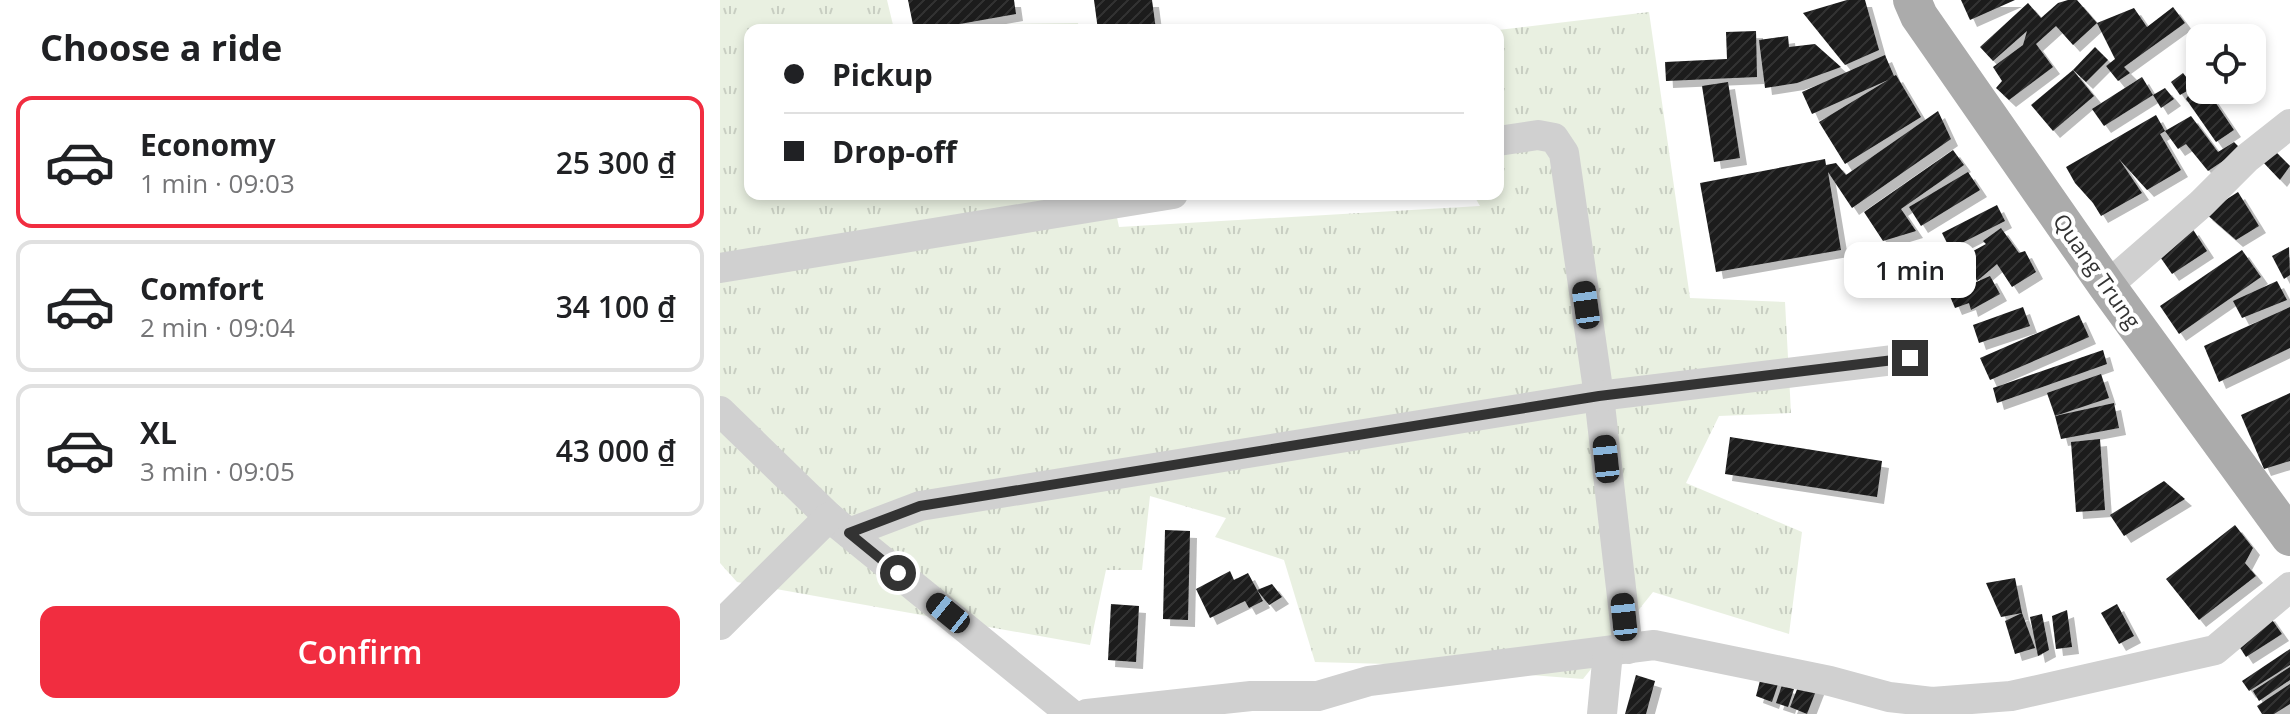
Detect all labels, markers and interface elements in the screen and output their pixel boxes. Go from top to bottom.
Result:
text: Choose a ride [40,23,282,72]
map controls [2186,24,2266,104]
button: locate [2186,24,2266,104]
text: Pickup [832,54,933,95]
text: Economy [140,124,276,165]
icon: car [44,126,116,198]
text: Drop-off [832,131,957,172]
text: 25 300 ₫ [556,142,676,183]
text: 1 min · 09:03 [140,165,295,201]
street label: Quang Trung [2047,207,2149,334]
callout: 1 min [1844,242,1976,298]
text: 1 min [1875,252,1945,288]
text: Comfort [140,268,264,309]
icon: car [44,270,116,342]
car [1571,280,1601,330]
text: 34 100 ₫ [556,286,676,327]
text: 2 min · 09:04 [140,309,295,345]
route end [1892,340,1928,376]
text: XL [140,412,177,453]
icon: car [44,414,116,486]
text: 43 000 ₫ [556,430,676,471]
car [1592,434,1620,484]
text: 3 min · 09:05 [140,453,295,489]
route start [880,555,916,591]
car [922,589,974,637]
car [1610,592,1638,642]
button: Confirm [40,606,680,698]

